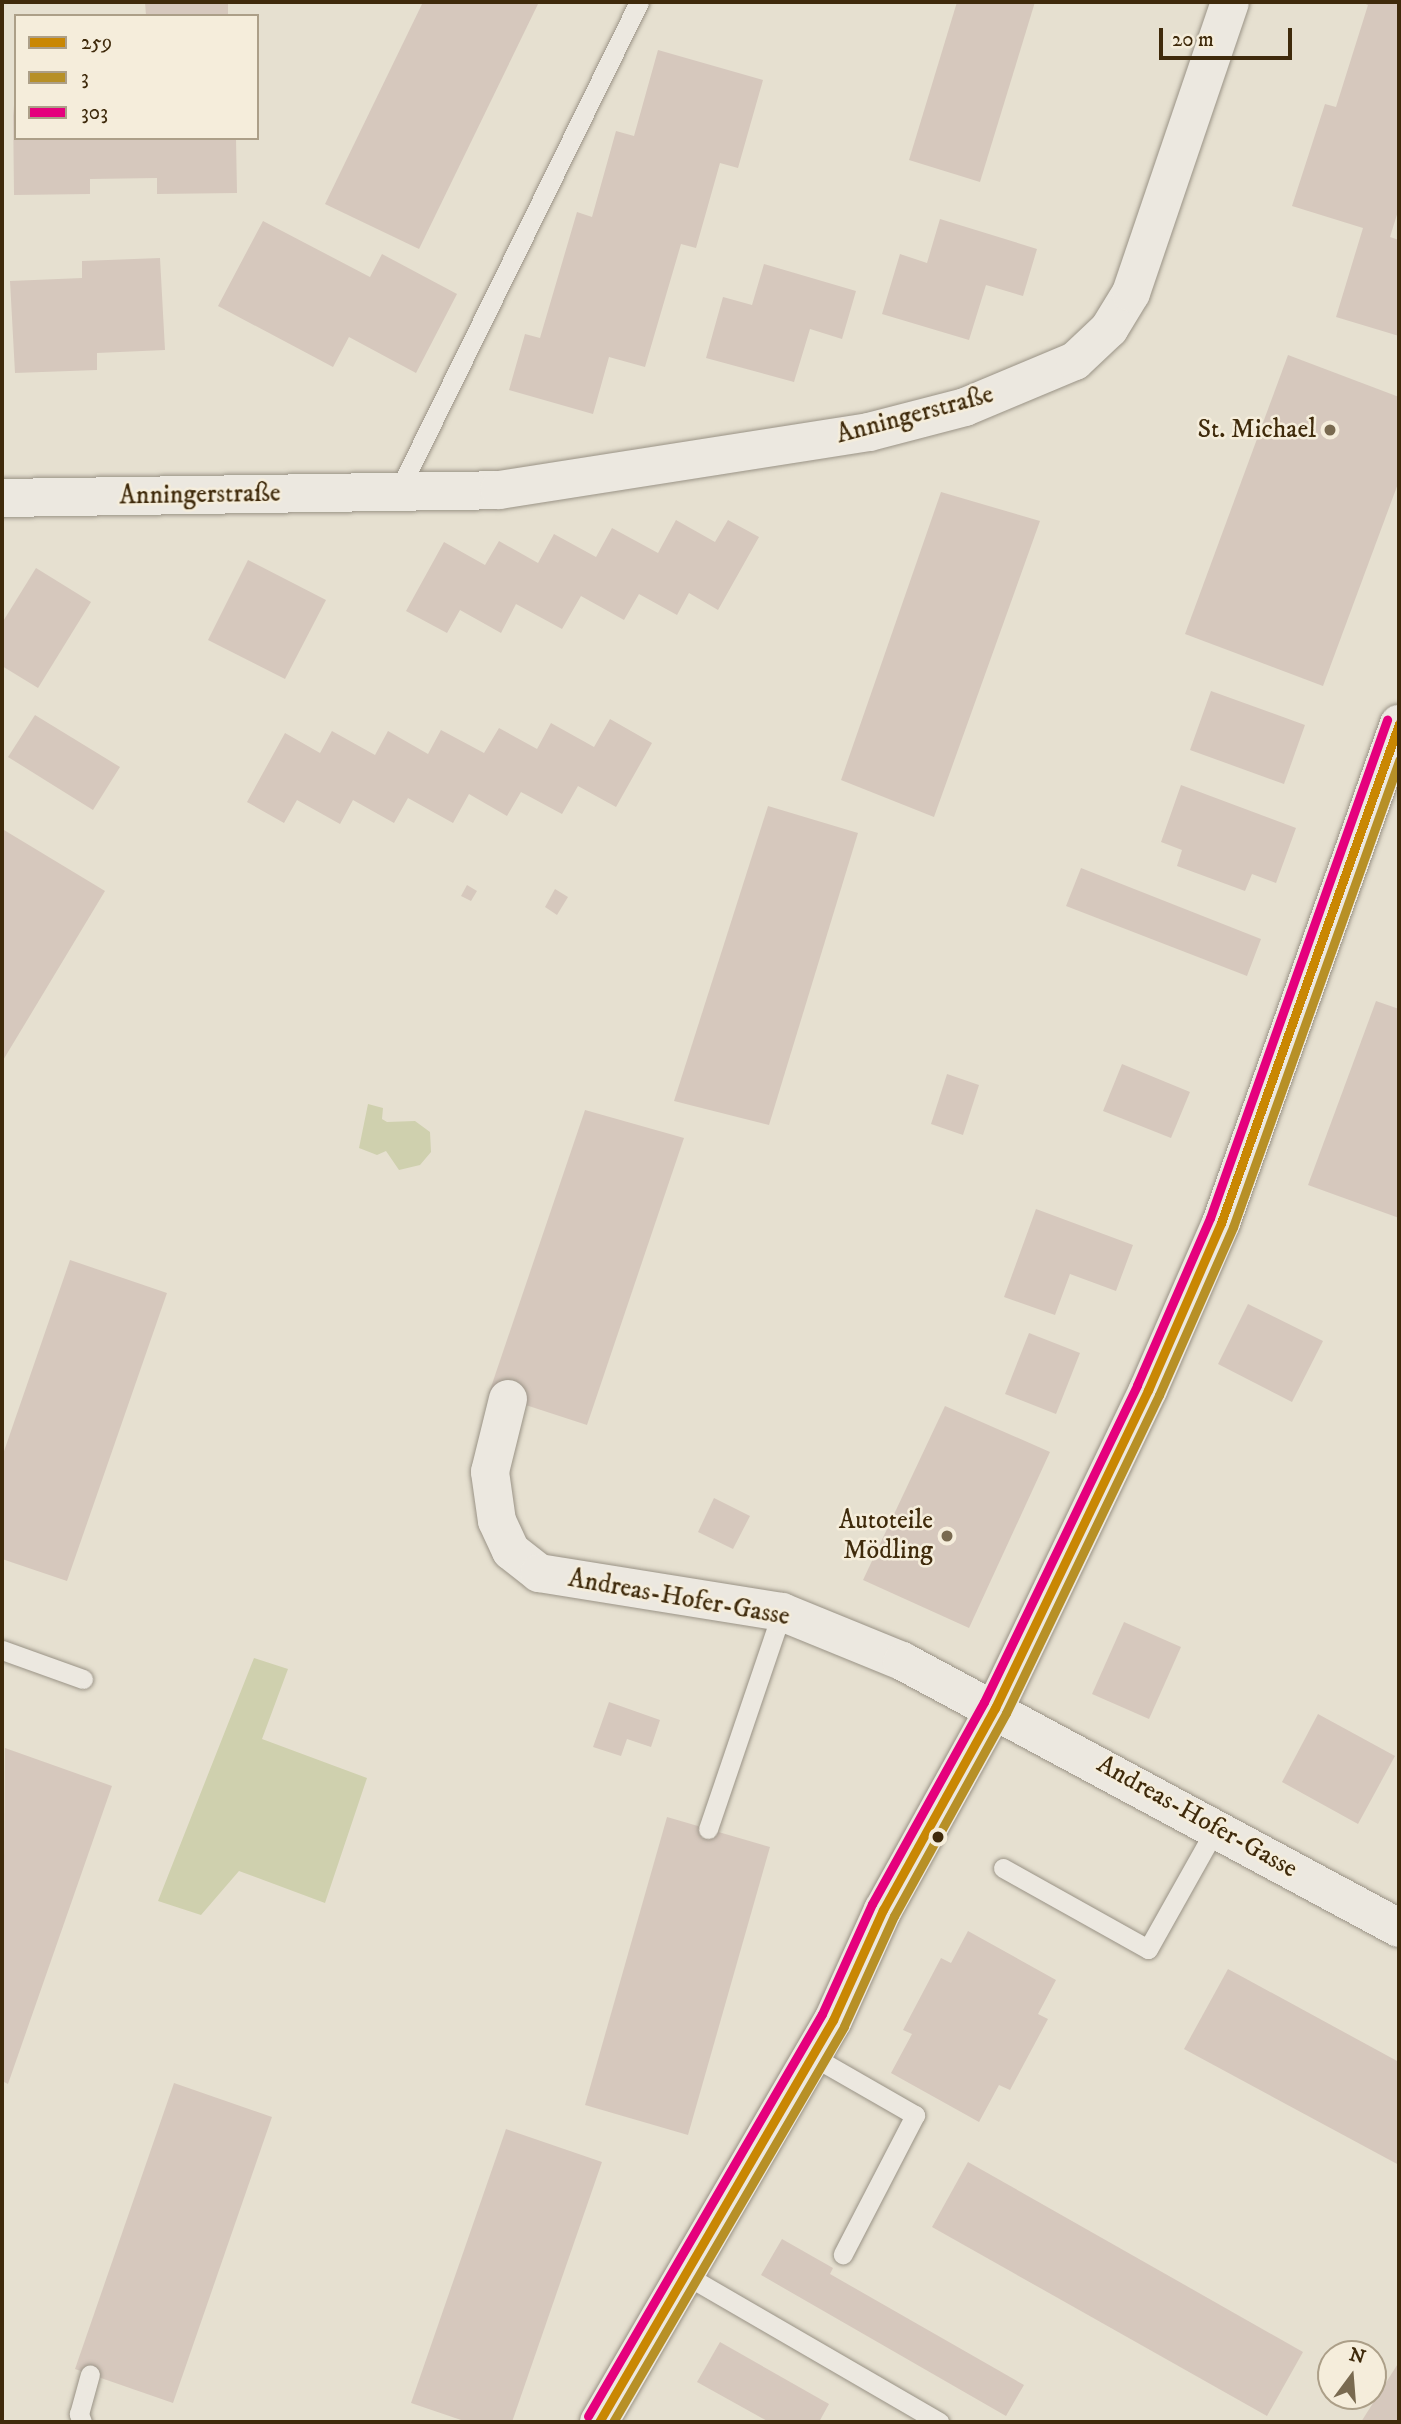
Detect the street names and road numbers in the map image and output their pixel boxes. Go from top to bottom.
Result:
street label: Anningerstraße [833,379,997,451]
street label: Anningerstraße [119,478,281,512]
street label: Andreas-Hofer-Gasse [566,1563,792,1633]
street label: Andreas-Hofer-Gasse [1091,1749,1303,1885]

